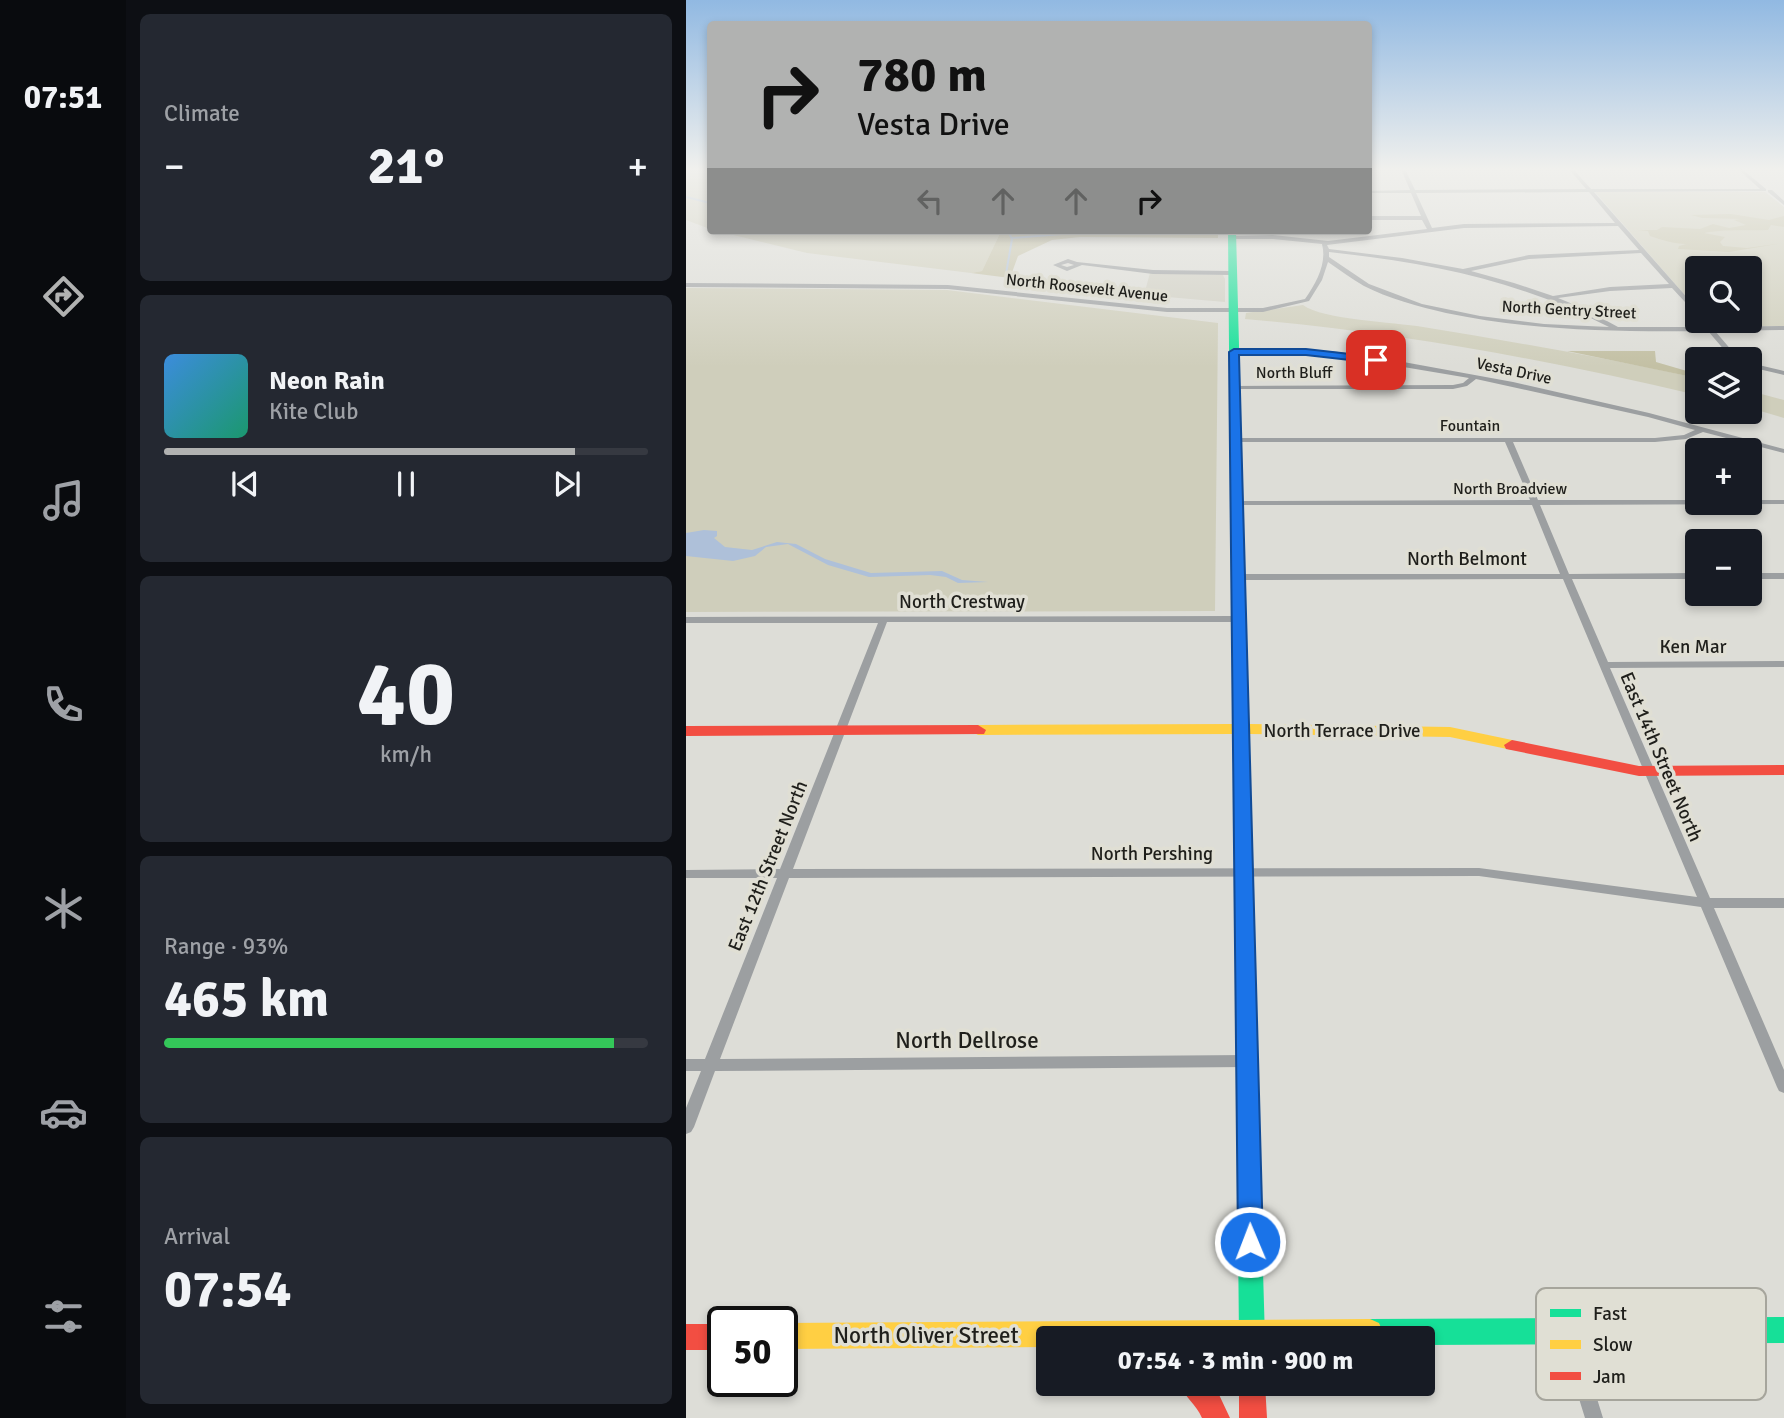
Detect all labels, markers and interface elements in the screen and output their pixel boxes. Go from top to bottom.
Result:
text: 780 m [857,45,987,105]
icon: right [742,49,833,140]
text: 07:51 [24,78,102,117]
text: Climate [164,99,240,128]
text: Vesta Drive [857,105,1010,144]
text: 21° [368,134,444,198]
text: − [164,143,185,190]
text: + [627,143,648,190]
icon: left [911,182,949,220]
icon: ahead [984,182,1022,220]
icon: ahead [1057,182,1095,220]
icon: right [1130,182,1168,220]
map controls [1685,256,1762,606]
button: search [1685,256,1762,333]
street label: North Roosevelt Avenue [1005,270,1169,306]
icon: directions [39,272,88,321]
street label: North Gentry Street [1501,296,1637,324]
pin [1346,330,1406,390]
icon: arrive [1357,341,1395,379]
button: layers [1685,347,1762,424]
street label: Vesta Drive [1475,353,1553,389]
street label: North Bluff [1256,363,1333,383]
text: Neon Rain [269,365,385,397]
text: Kite Club [269,397,358,426]
street label: Fountain [1440,416,1500,436]
button: + [1685,438,1762,515]
icon: previous [226,465,264,503]
icon: pause [387,465,425,503]
icon: next [548,465,586,503]
icon: music [39,476,88,525]
street label: North Broadview [1453,479,1567,499]
button: − [1685,529,1762,606]
street label: North Belmont [1407,547,1527,571]
street label: North Crestway [899,590,1025,614]
street label: Ken Mar [1659,635,1727,659]
text: 40 [357,638,455,751]
street label: East 14th Street North [1614,669,1708,845]
icon: phone [39,680,88,729]
street label: North Terrace Drive [1263,719,1421,743]
text: km/h [380,740,432,769]
street label: East 12th Street North [723,777,813,955]
street label: North Pershing [1091,842,1213,866]
icon: climate [39,884,88,933]
text: Range · 93% [164,932,288,961]
text: 465 km [164,967,329,1031]
street label: North Dellrose [895,1026,1039,1055]
icon: car [39,1088,88,1137]
position arrow [1213,1205,1287,1279]
text: Arrival [164,1222,230,1251]
text: 07:54 [164,1257,292,1321]
legend [1536,1288,1766,1400]
icon: filters [39,1292,88,1341]
text: Fast [1593,1302,1627,1326]
speed limit sign: 50 [707,1306,798,1397]
street label: North Oliver Street [833,1321,1019,1350]
text: Slow [1593,1333,1633,1357]
text: 07:54 · 3 min · 900 m [1118,1345,1353,1377]
text: Jam [1593,1365,1626,1389]

